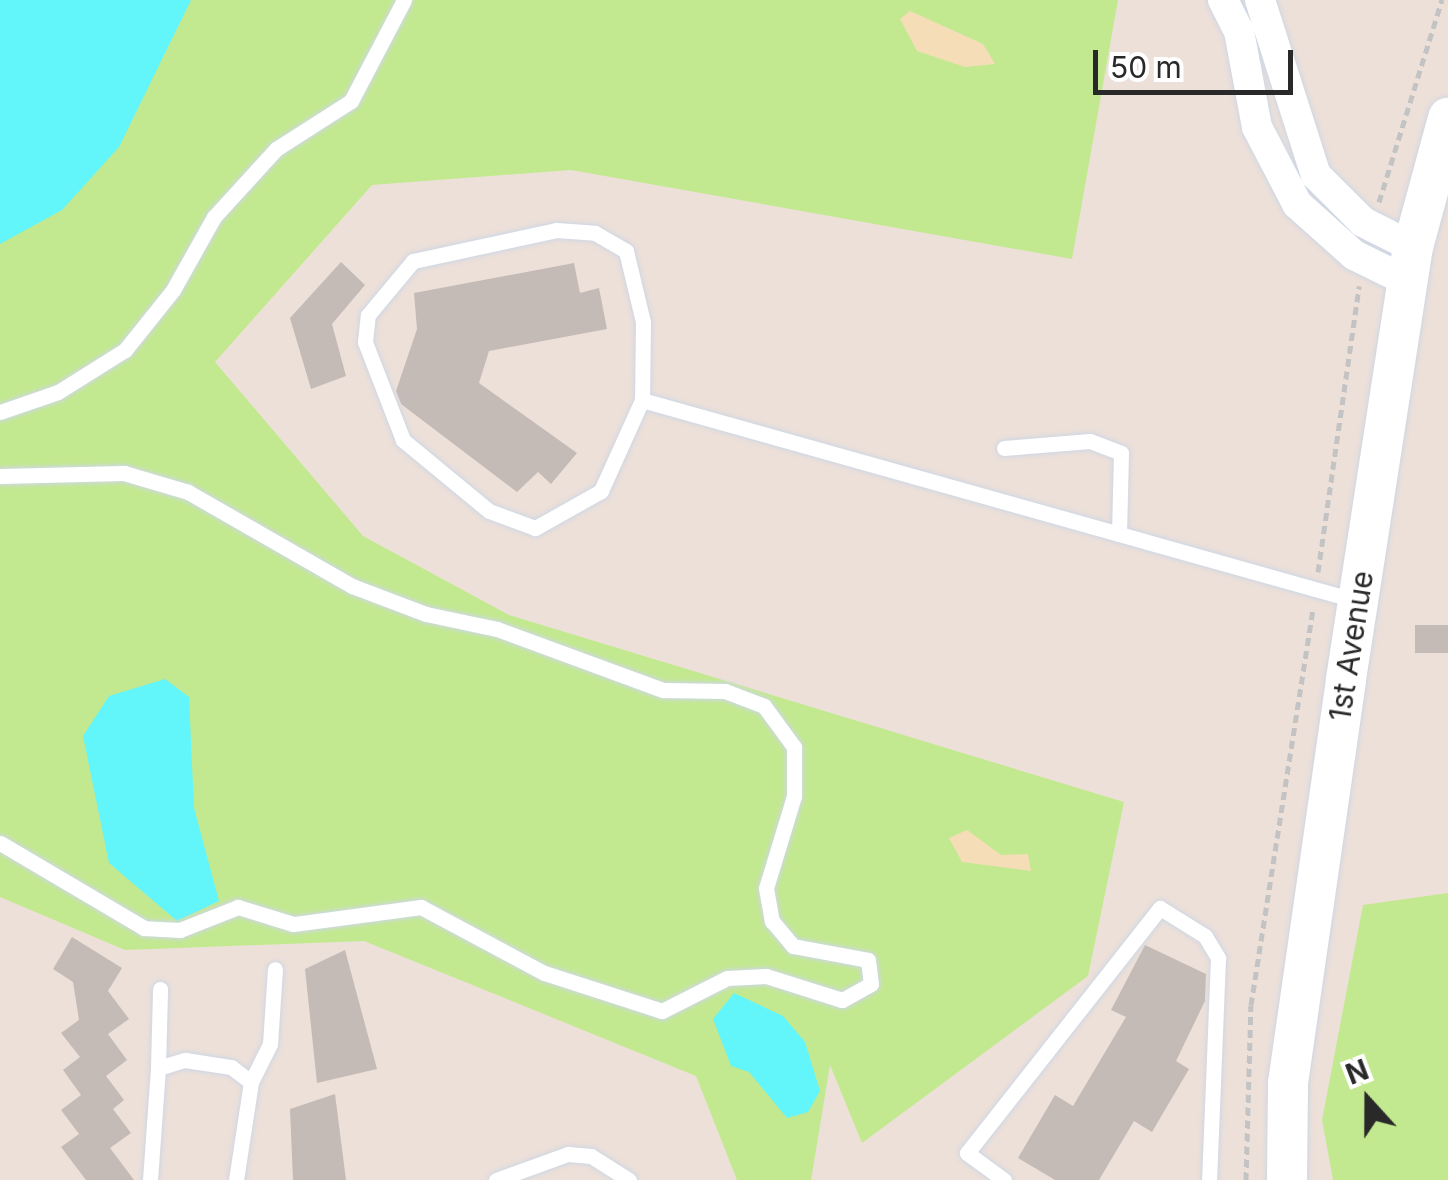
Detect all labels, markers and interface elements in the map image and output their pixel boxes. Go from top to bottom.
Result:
scale bar [1098,30,1298,92]
text: 50 m [1110,49,1182,85]
street label: 1st Avenue [1321,568,1381,724]
north arrow [1318,1050,1418,1150]
text: N [1341,1052,1373,1092]

